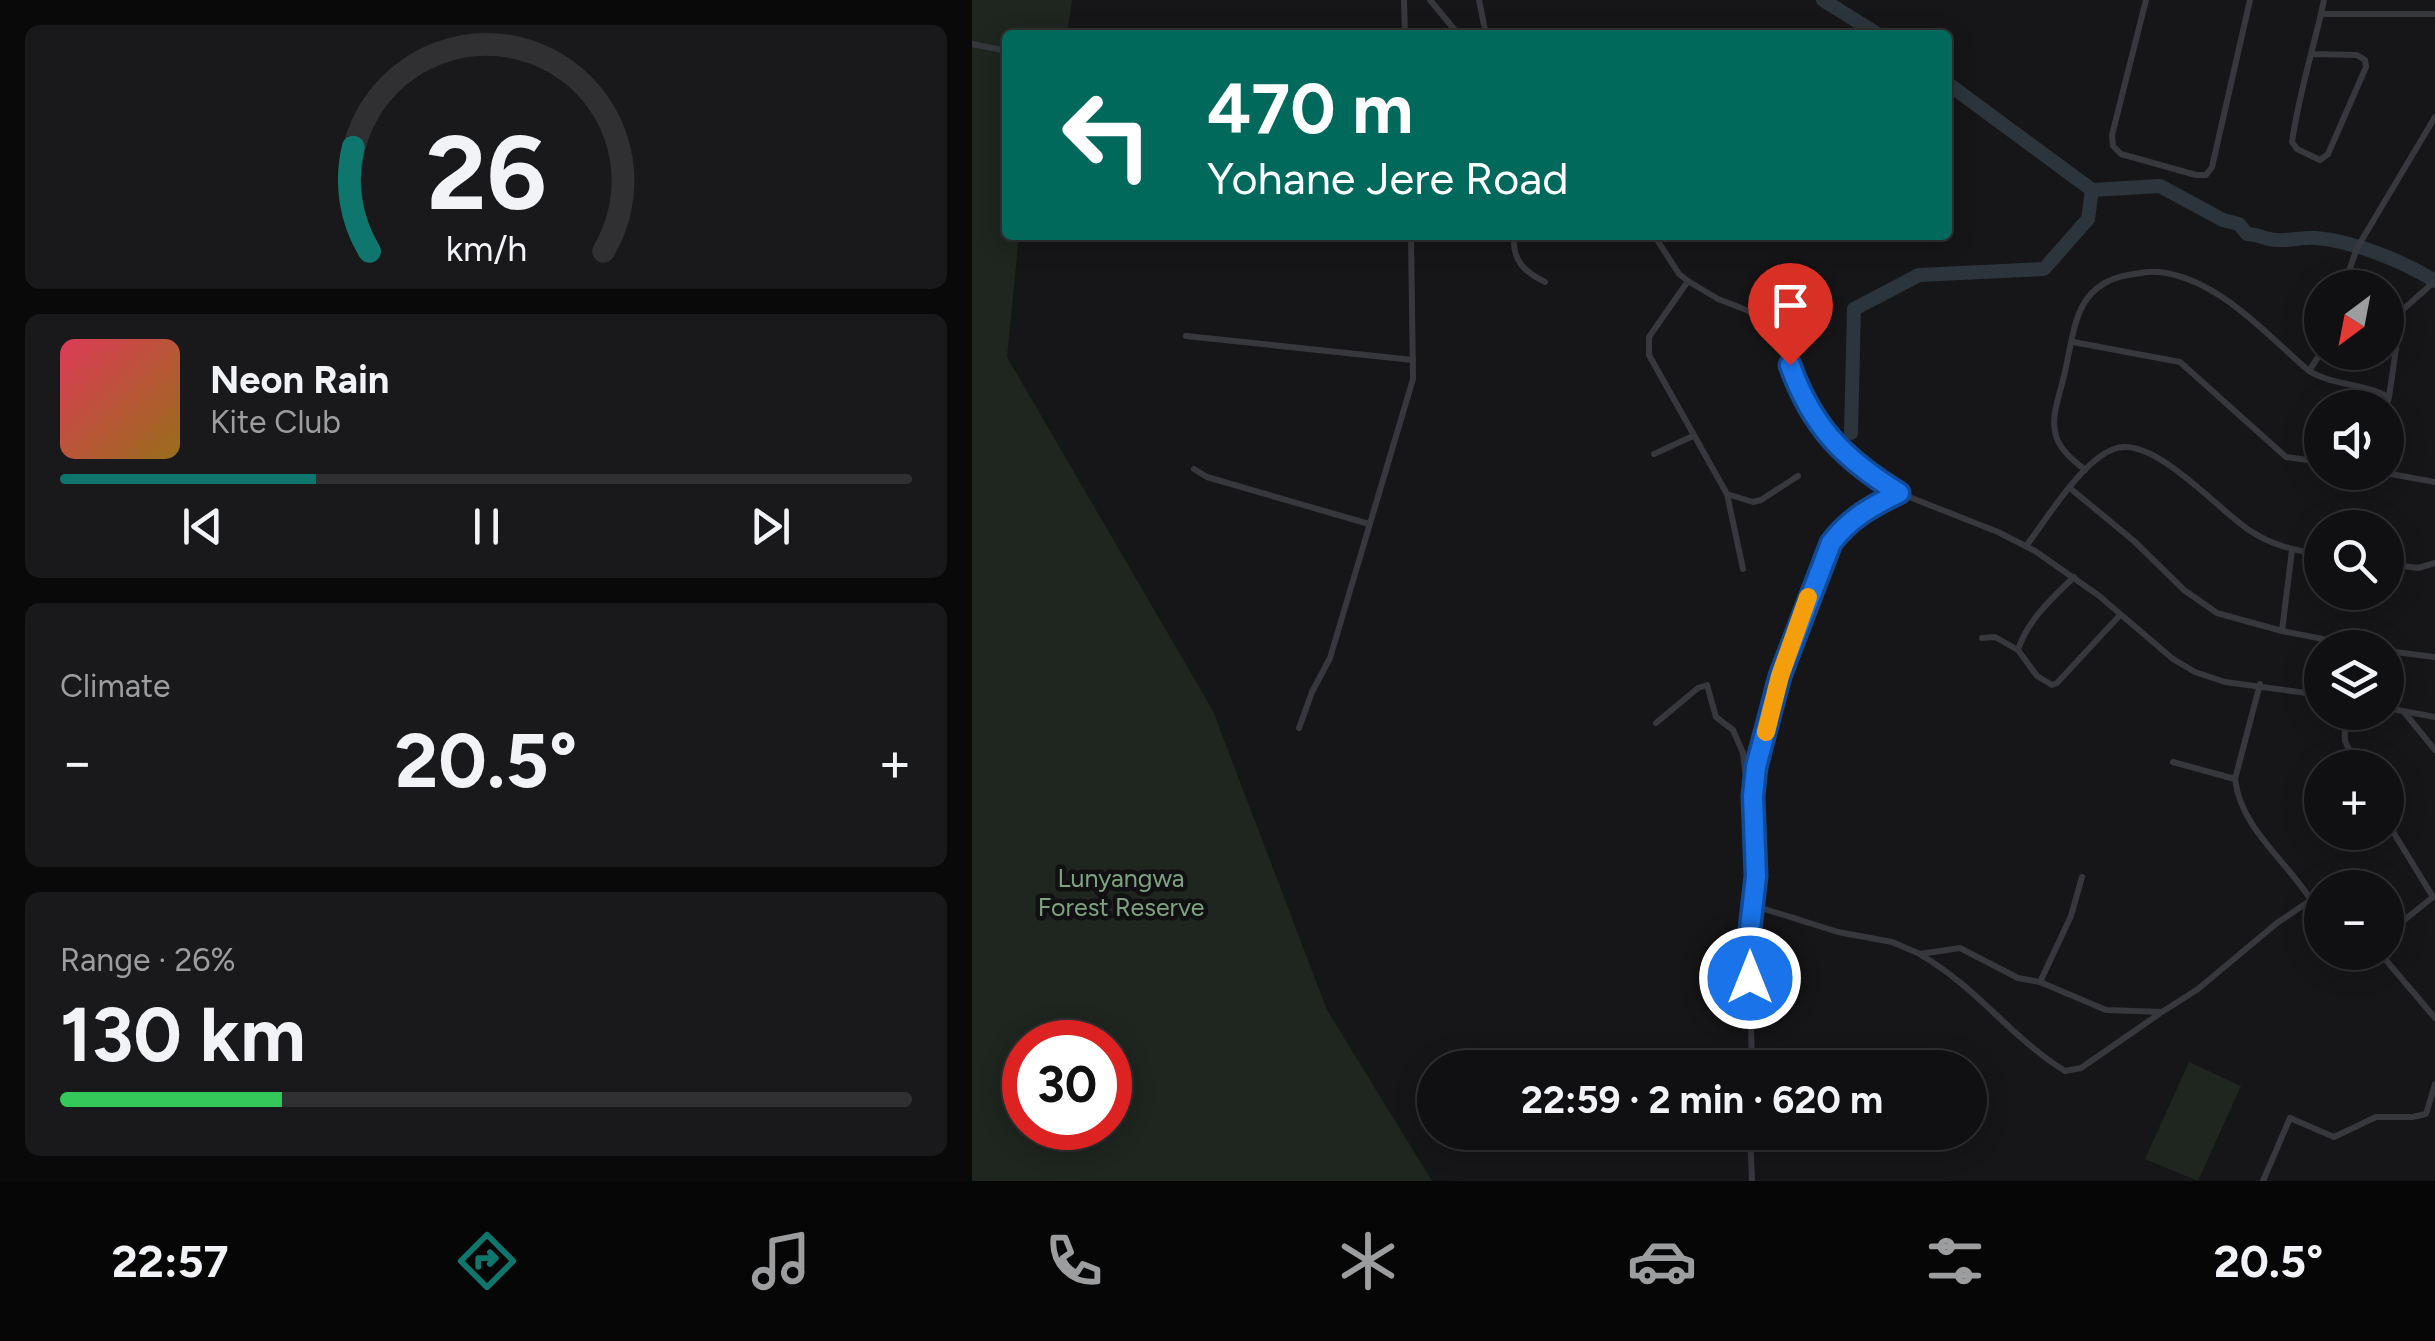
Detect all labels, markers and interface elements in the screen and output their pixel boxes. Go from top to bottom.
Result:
text: 470 m [1207,66,1413,151]
icon: left [1042,70,1172,200]
text: 26 [426,110,546,235]
text: Yohane Jere Road [1207,151,1569,205]
text: km/h [445,227,527,270]
pin [1748,263,1833,366]
north arrow [2304,270,2404,370]
map controls [2304,270,2404,970]
icon: arrive [1763,278,1818,333]
text: Neon Rain [210,357,389,403]
button: sound [2304,390,2404,490]
text: Kite Club [210,403,341,441]
icon: previous [175,499,230,554]
icon: pause [459,499,514,554]
icon: next [743,499,798,554]
button: search [2304,510,2404,610]
button: layers [2304,630,2404,730]
text: Climate [60,667,171,705]
text: 20.5° [395,716,577,806]
text: − [60,729,94,795]
text: + [878,729,912,795]
button: + [2304,750,2404,850]
park label: Lunyangwa Forest Reserve [1038,863,1204,922]
button: − [2304,870,2404,970]
position arrow [1698,926,1802,1030]
text: Range · 26% [60,941,236,979]
text: 130 km [60,990,306,1080]
speed limit sign: 30 [1002,1020,1132,1150]
text: 22:59 · 2 min · 620 m [1521,1077,1883,1123]
icon: directions [452,1226,522,1296]
icon: music [746,1226,816,1296]
icon: phone [1039,1226,1109,1296]
icon: climate [1333,1226,1403,1296]
icon: car [1627,1226,1697,1296]
icon: filters [1920,1226,1990,1296]
text: 22:57 [112,1234,229,1288]
text: 20.5° [2214,1234,2323,1288]

